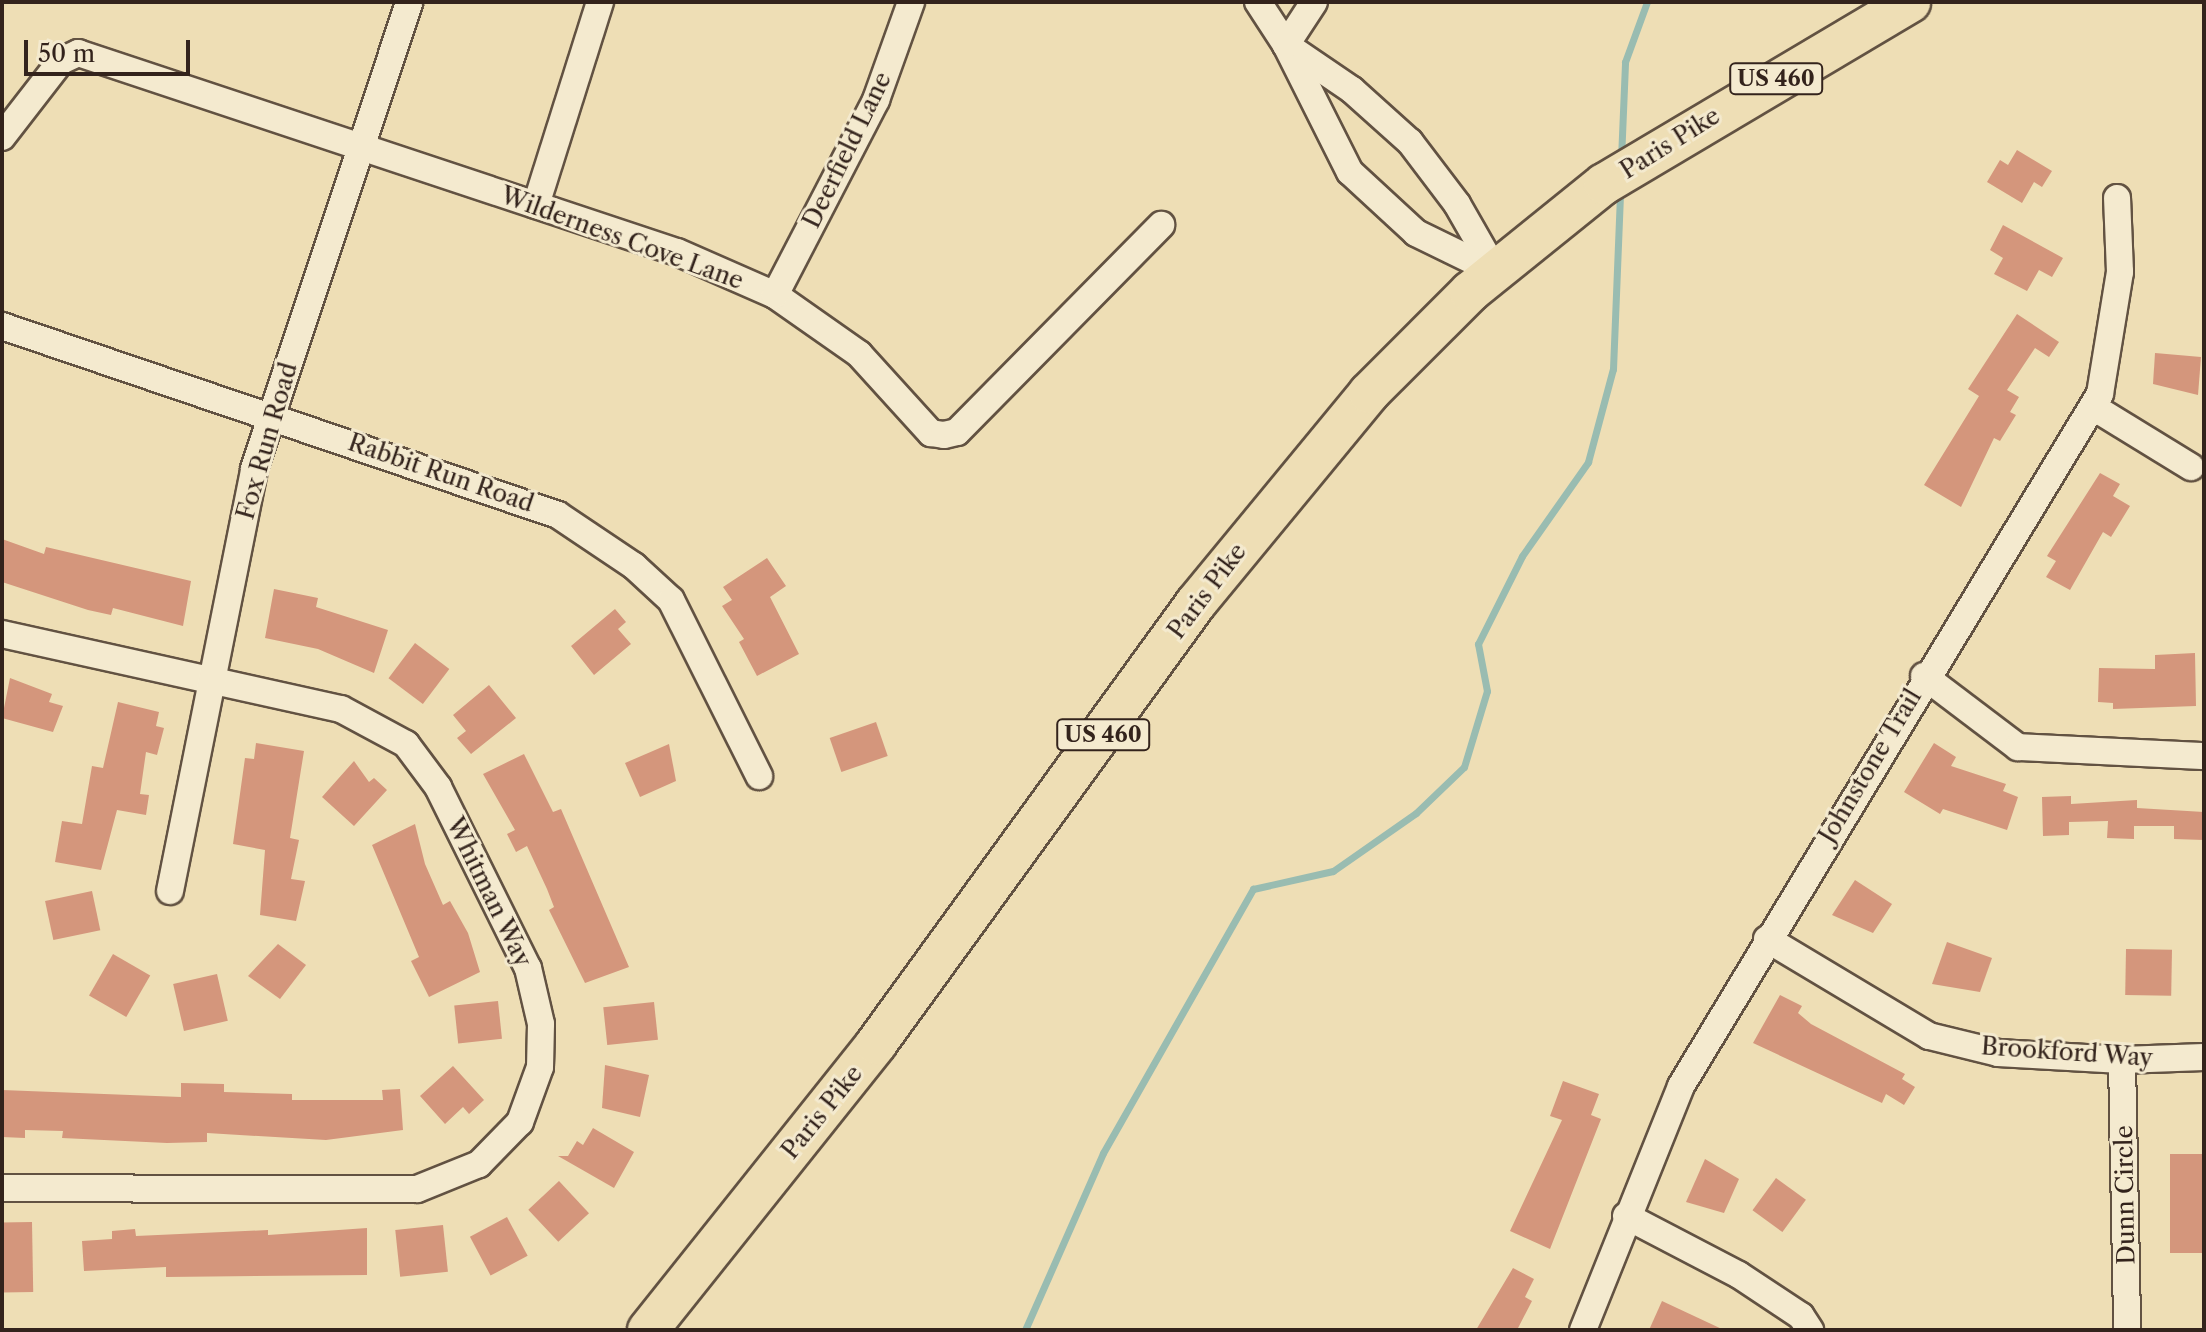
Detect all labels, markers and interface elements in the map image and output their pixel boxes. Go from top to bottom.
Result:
scale bar [28,24,194,74]
text: 50 m [38,39,95,68]
road number: US 460 [1728,61,1824,97]
street label: Deerfield Lane [797,67,897,233]
street label: Paris Pike [1615,101,1725,185]
street label: Wilderness Cove Lane [497,181,747,295]
street label: Fox Run Road [231,359,303,523]
street label: Rabbit Run Road [344,428,538,518]
street label: Paris Pike [1162,538,1252,644]
street label: Johnstone Trail [1813,684,1927,848]
road number: US 460 [1055,717,1151,753]
street label: Whitman Way [440,812,538,972]
street label: Brookford Way [1980,1032,2154,1072]
street label: Paris Pike [776,1059,868,1165]
street label: Dunn Circle [2109,1125,2141,1265]

